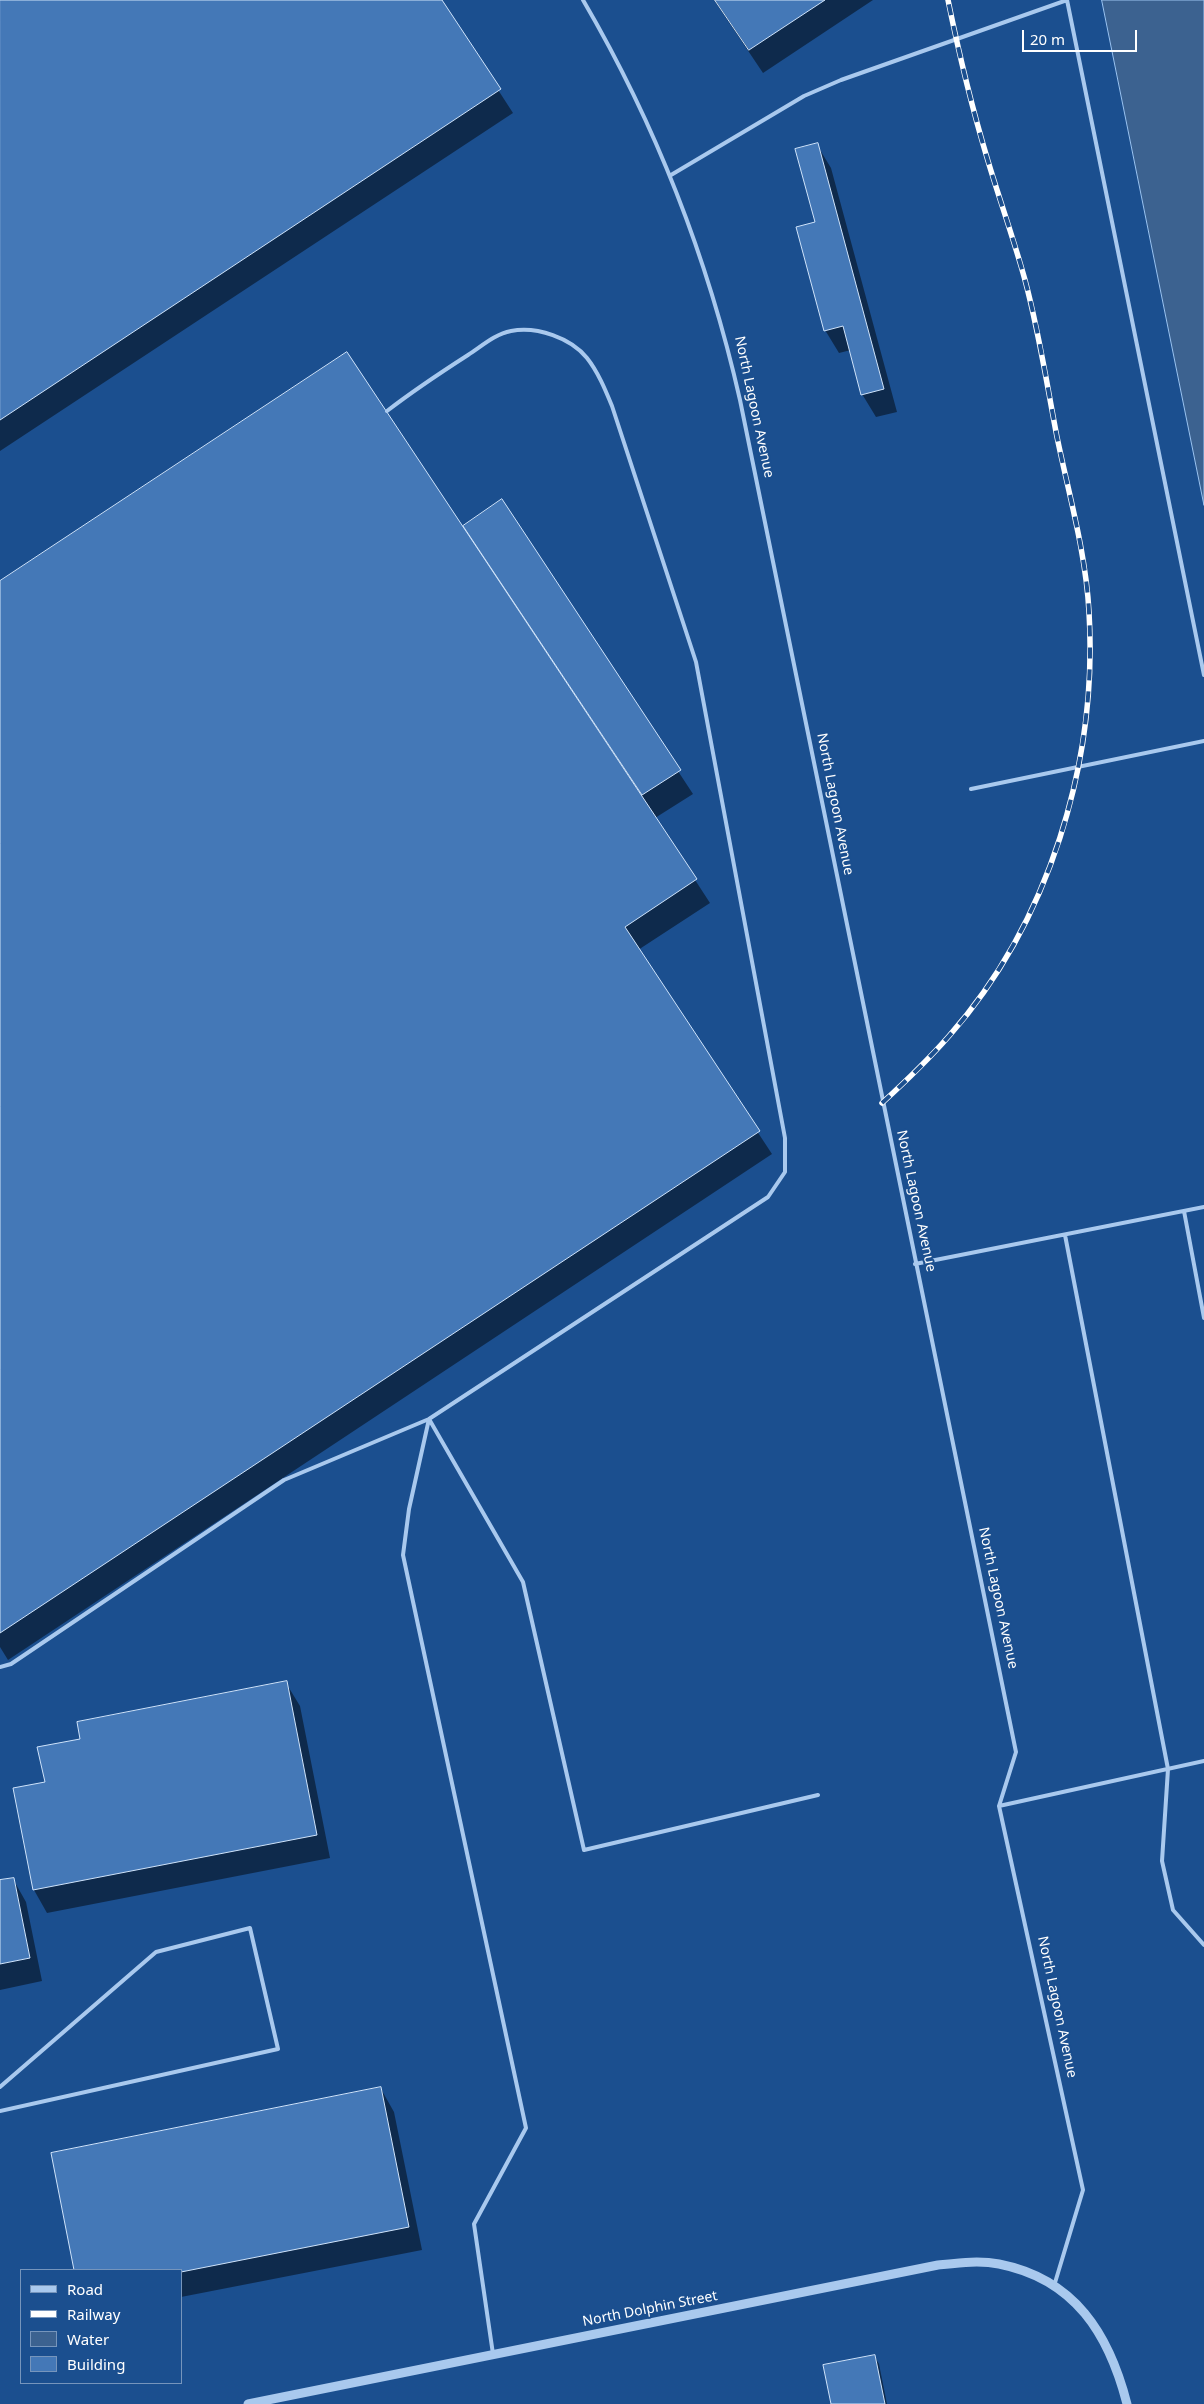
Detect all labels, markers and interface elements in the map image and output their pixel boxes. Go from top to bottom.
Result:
scale bar [1024,20,1139,52]
text: 20 m [1030,29,1065,49]
street label: North Lagoon Avenue [731,335,777,479]
street label: North Lagoon Avenue [813,732,857,876]
street label: North Lagoon Avenue [893,1129,939,1273]
street label: North Lagoon Avenue [975,1526,1021,1670]
street label: North Lagoon Avenue [1034,1935,1080,2079]
legend [20,2269,182,2384]
text: Road [67,2279,103,2299]
street label: North Dolphin Street [581,2288,719,2330]
text: Railway [67,2304,120,2324]
text: Water [67,2329,109,2349]
text: Building [67,2354,125,2374]

